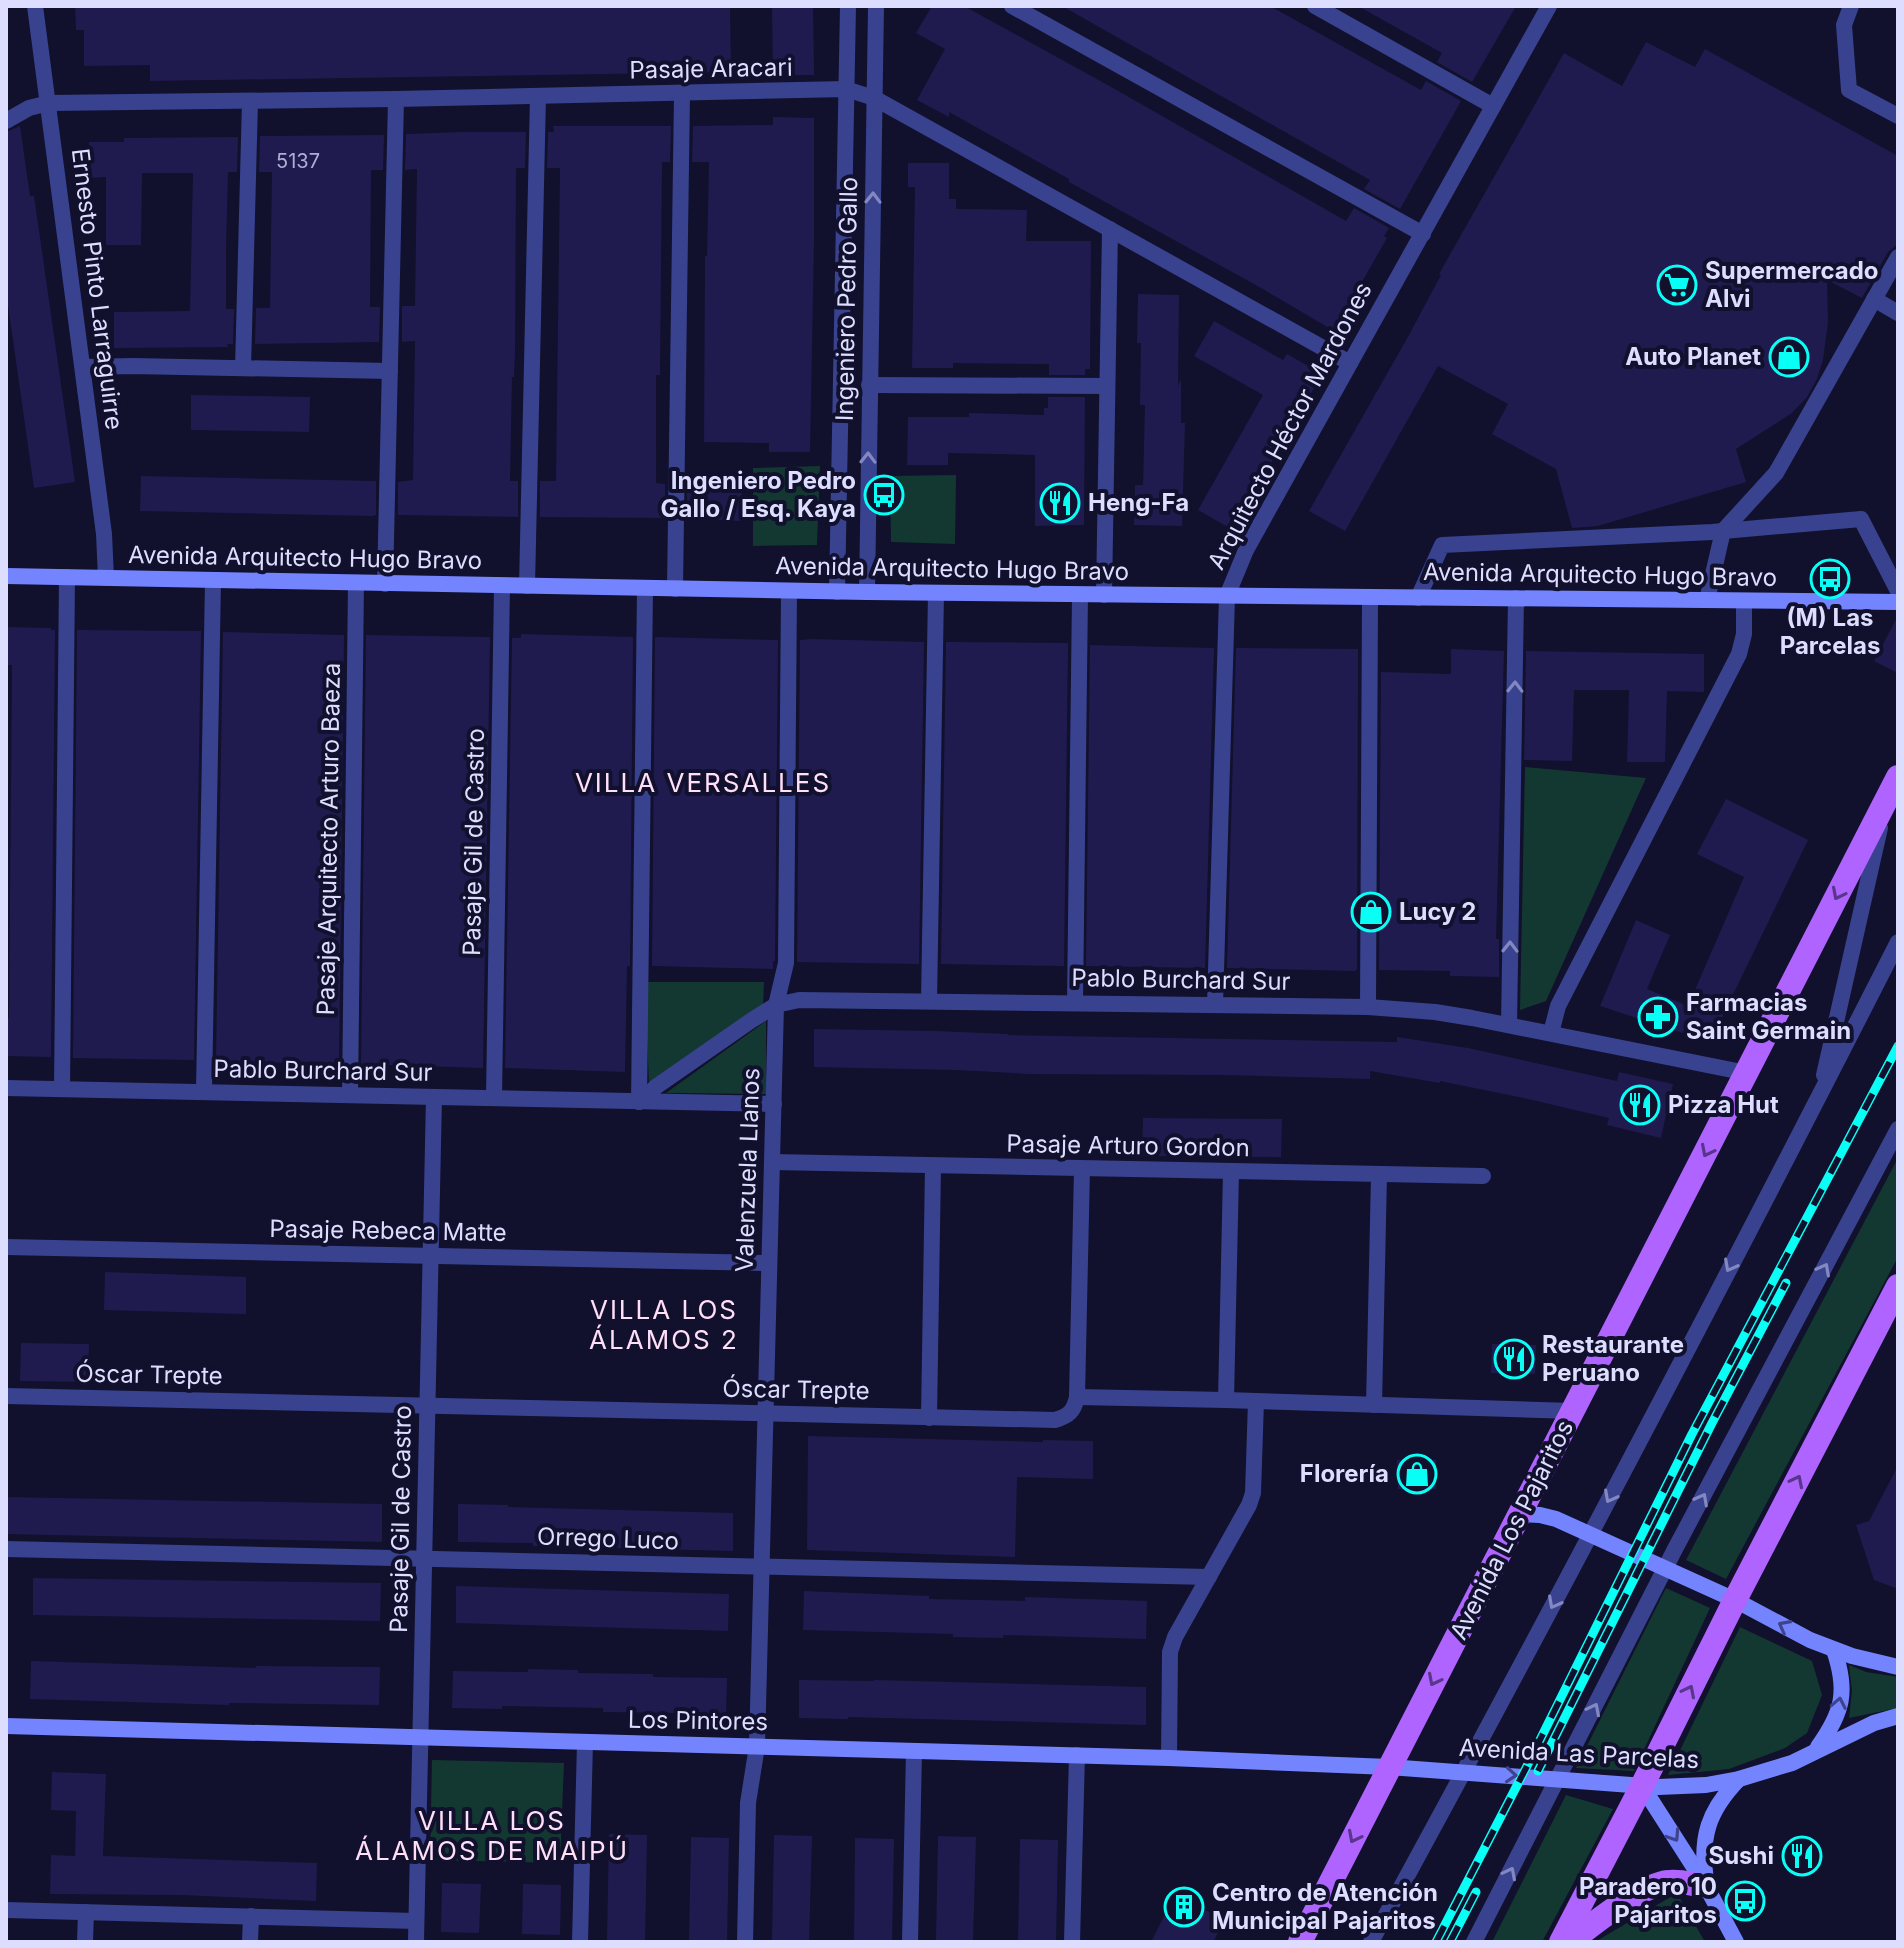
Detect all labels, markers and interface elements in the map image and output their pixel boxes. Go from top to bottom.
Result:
street label: Pasaje Aracari [629,53,793,84]
street label: Ernesto Pinto Larraguirre [66,147,129,431]
house number: 5137 [276,149,320,173]
street label: Ingeniero Pedro Gallo [830,177,863,421]
one-way arrow [864,191,881,204]
place label: Supermercado Alvi [1705,256,1879,313]
supermarket icon: Supermercado Alvi [1656,264,1698,306]
street label: Arquitecto Héctor Mardones [1201,277,1378,574]
shop icon: Auto Planet [1768,336,1810,378]
place label: Auto Planet [1625,342,1761,371]
one-way arrow [860,451,877,464]
place label: Ingeniero Pedro Gallo / Esq. Kaya [661,466,856,523]
bus stop icon: Ingeniero Pedro Gallo / Esq. Kaya [863,474,905,516]
restaurant icon: Heng-Fa [1039,482,1081,524]
place label: Heng-Fa [1088,488,1189,517]
street label: Avenida Arquitecto Hugo Bravo [128,540,482,575]
street label: Avenida Arquitecto Hugo Bravo [775,551,1129,586]
street label: Avenida Arquitecto Hugo Bravo [1423,557,1777,592]
bus stop icon: (M) Las Parcelas [1809,558,1851,600]
place label: (M) Las Parcelas [1780,603,1880,660]
street label: Pasaje Arquitecto Arturo Baeza [311,662,346,1016]
one-way arrow [1506,680,1524,693]
street label: Pasaje Gil de Castro [457,728,490,956]
district label: VILLA VERSALLES [575,767,831,798]
one-way arrow [1832,886,1848,901]
shop icon: Lucy 2 [1350,891,1392,933]
place label: Lucy 2 [1399,897,1476,926]
one-way arrow [1502,940,1519,953]
street label: Pablo Burchard Sur [1071,963,1291,996]
place label: Farmacias Saint Germain [1686,988,1851,1045]
pharmacy icon: Farmacias Saint Germain [1637,996,1679,1038]
street label: Pablo Burchard Sur [213,1054,433,1087]
street label: Valenzuela Llanos [729,1067,766,1273]
restaurant icon: Pizza Hut [1619,1084,1661,1126]
place label: Pizza Hut [1668,1090,1779,1119]
street label: Pasaje Arturo Gordon [1006,1129,1250,1162]
one-way arrow [1701,1142,1717,1157]
street label: Pasaje Rebeca Matte [269,1214,507,1247]
one-way arrow [1725,1258,1740,1273]
one-way arrow [1814,1263,1829,1277]
district label: VILLA LOS ÁLAMOS 2 [589,1294,739,1355]
place label: Restaurante Peruano [1542,1330,1684,1387]
restaurant icon: Restaurante Peruano [1493,1338,1535,1380]
street label: Óscar Trepte [75,1359,223,1390]
street label: Óscar Trepte [722,1374,870,1405]
street label: Pasaje Gil de Castro [384,1405,417,1633]
street label: Avenida Los Pajaritos [1444,1415,1579,1644]
shop icon: Florería [1396,1453,1438,1495]
place label: Florería [1300,1459,1389,1488]
one-way arrow [1787,1474,1802,1489]
one-way arrow [1604,1488,1619,1503]
one-way arrow [1692,1492,1707,1507]
street label: Orrego Luco [536,1522,680,1555]
one-way arrow [1549,1594,1564,1609]
one-way arrow [1778,1620,1793,1636]
one-way arrow [1429,1671,1444,1686]
one-way arrow [1680,1684,1695,1699]
one-way arrow [1830,1697,1847,1710]
one-way arrow [1584,1702,1600,1717]
street label: Los Pintores [628,1705,768,1736]
street label: Avenida Las Parcelas [1458,1733,1700,1774]
one-way arrow [1505,1766,1518,1783]
district label: VILLA LOS ÁLAMOS DE MAIPÚ [355,1805,629,1866]
one-way arrow [1348,1828,1363,1843]
one-way arrow [1664,1828,1679,1842]
restaurant icon: Sushi [1781,1835,1823,1877]
place label: Sushi [1708,1841,1774,1870]
one-way arrow [1500,1866,1516,1881]
place label: Paradero 10 Pajaritos [1579,1872,1717,1929]
place label: Centro de Atención Municipal Pajaritos [1212,1878,1438,1935]
bus stop icon: Paradero 10 Pajaritos [1724,1880,1766,1922]
building icon: Centro de Atención Municipal Pajaritos [1163,1886,1205,1928]

